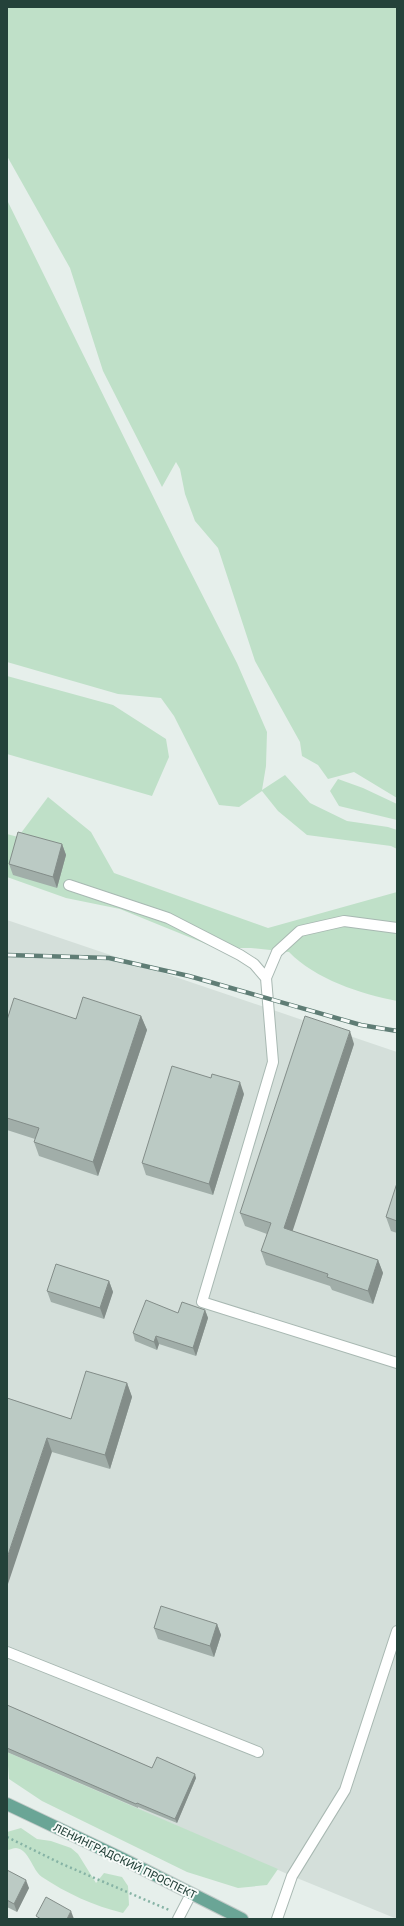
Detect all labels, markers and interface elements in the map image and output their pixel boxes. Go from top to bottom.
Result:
street label: ЛЕНИНГРАДСКИЙ ПРОСПЕКТ [51,1821,199,1902]

